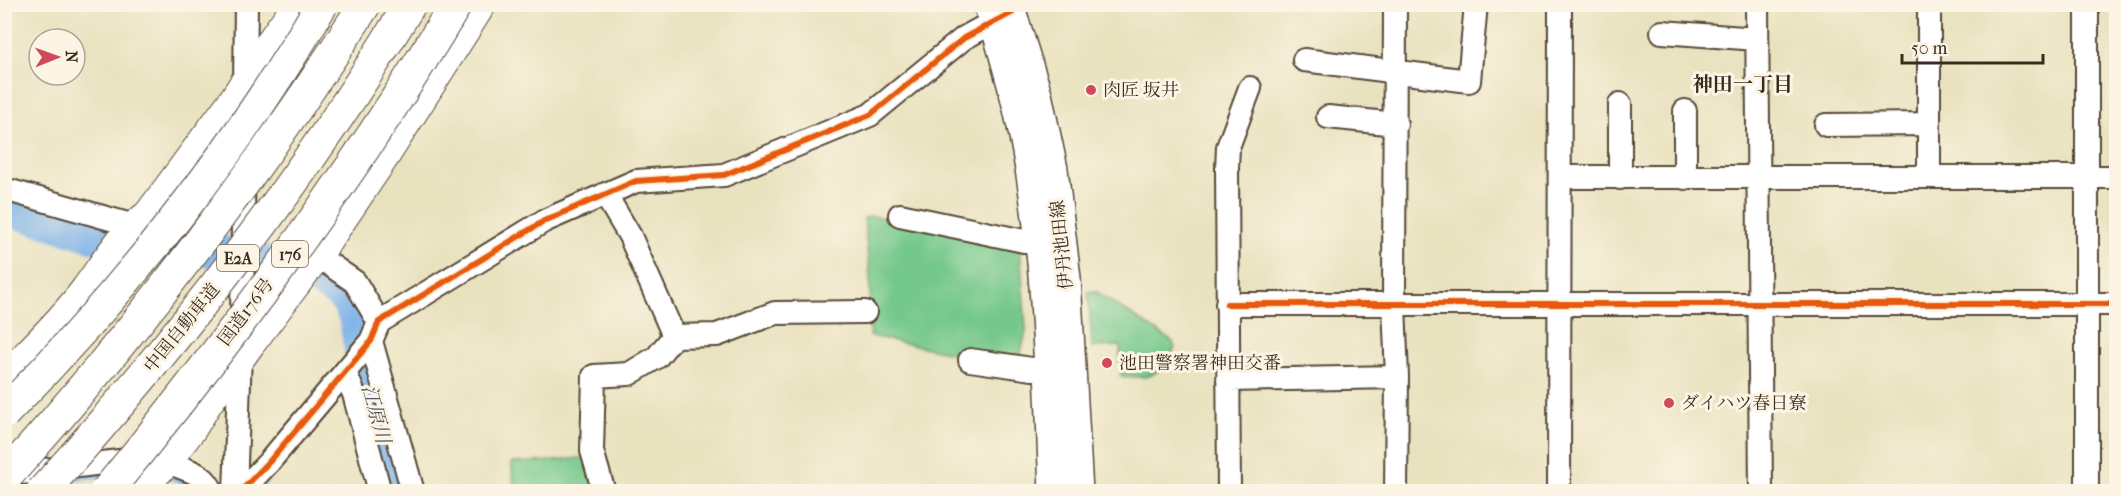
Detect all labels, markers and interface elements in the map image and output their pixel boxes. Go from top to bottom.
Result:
north arrow [27,27,87,87]
scale bar [1902,27,2043,65]
text: 50 m [1911,38,1948,59]
text: N [62,51,81,64]
district label: 神田一丁目 [1693,73,1793,96]
place label: 肉匠 坂井 [1103,80,1179,101]
marker: 肉匠 坂井 [1084,83,1098,97]
street label: 伊丹池田線 [1047,199,1077,291]
road number: 176 [272,241,308,267]
road number: E2A [217,245,259,271]
street label: 国道176号 [214,274,278,350]
street label: 中国自動車道 [140,279,224,377]
place label: 池田警察署神田交番 [1119,353,1281,374]
marker: 池田警察署神田交番 [1100,356,1114,370]
water label: 江原川 [357,382,395,448]
place label: ダイハツ春日寮 [1681,393,1806,414]
marker: ダイハツ春日寮 [1662,396,1676,410]

